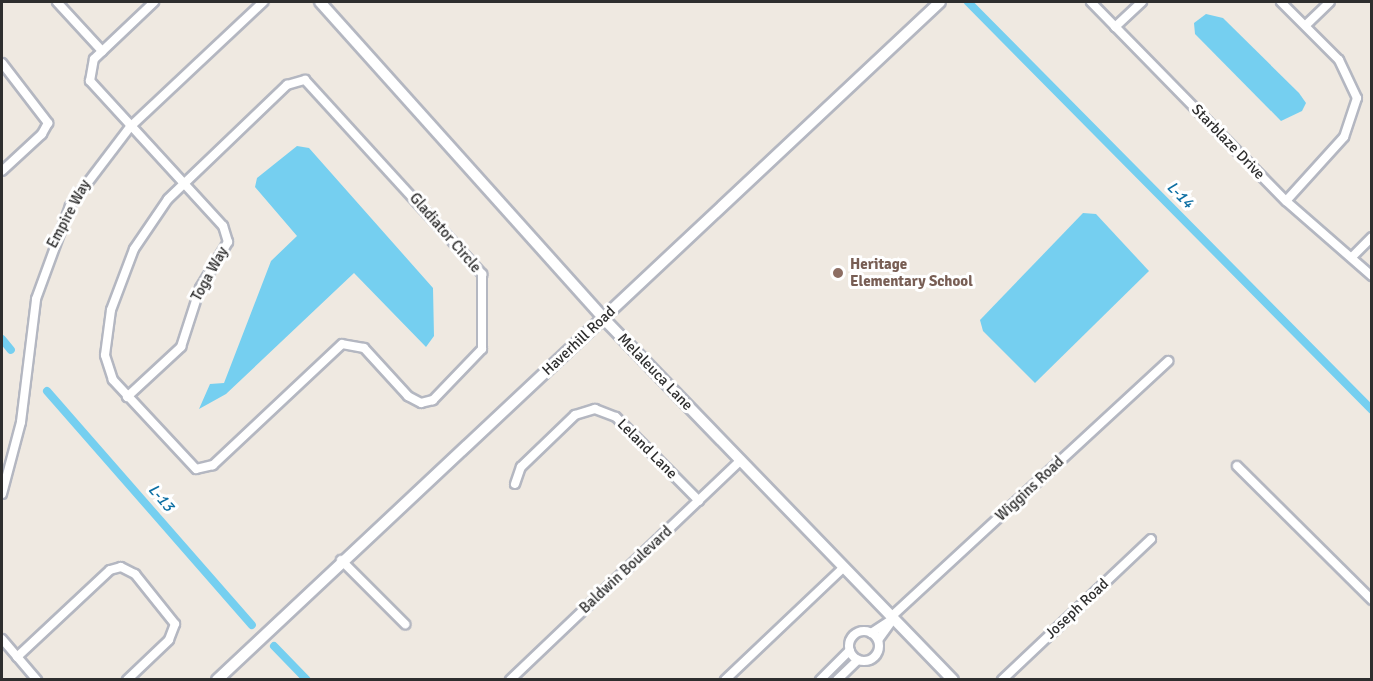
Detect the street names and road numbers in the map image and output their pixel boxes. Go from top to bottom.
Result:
street label: Starblaze Drive [1188,101,1268,183]
street label: Empire Way [43,177,95,251]
street label: Gladiator Circle [405,189,485,277]
street label: Toga Way [188,244,232,304]
street label: Haverhill Road [539,303,619,379]
street label: Melaleuca Lane [614,330,696,414]
street label: Leland Lane [613,415,681,483]
street label: Wiggins Road [992,453,1068,525]
street label: Baldwin Boulevard [576,523,676,617]
street label: Joseph Road [1042,575,1112,643]

